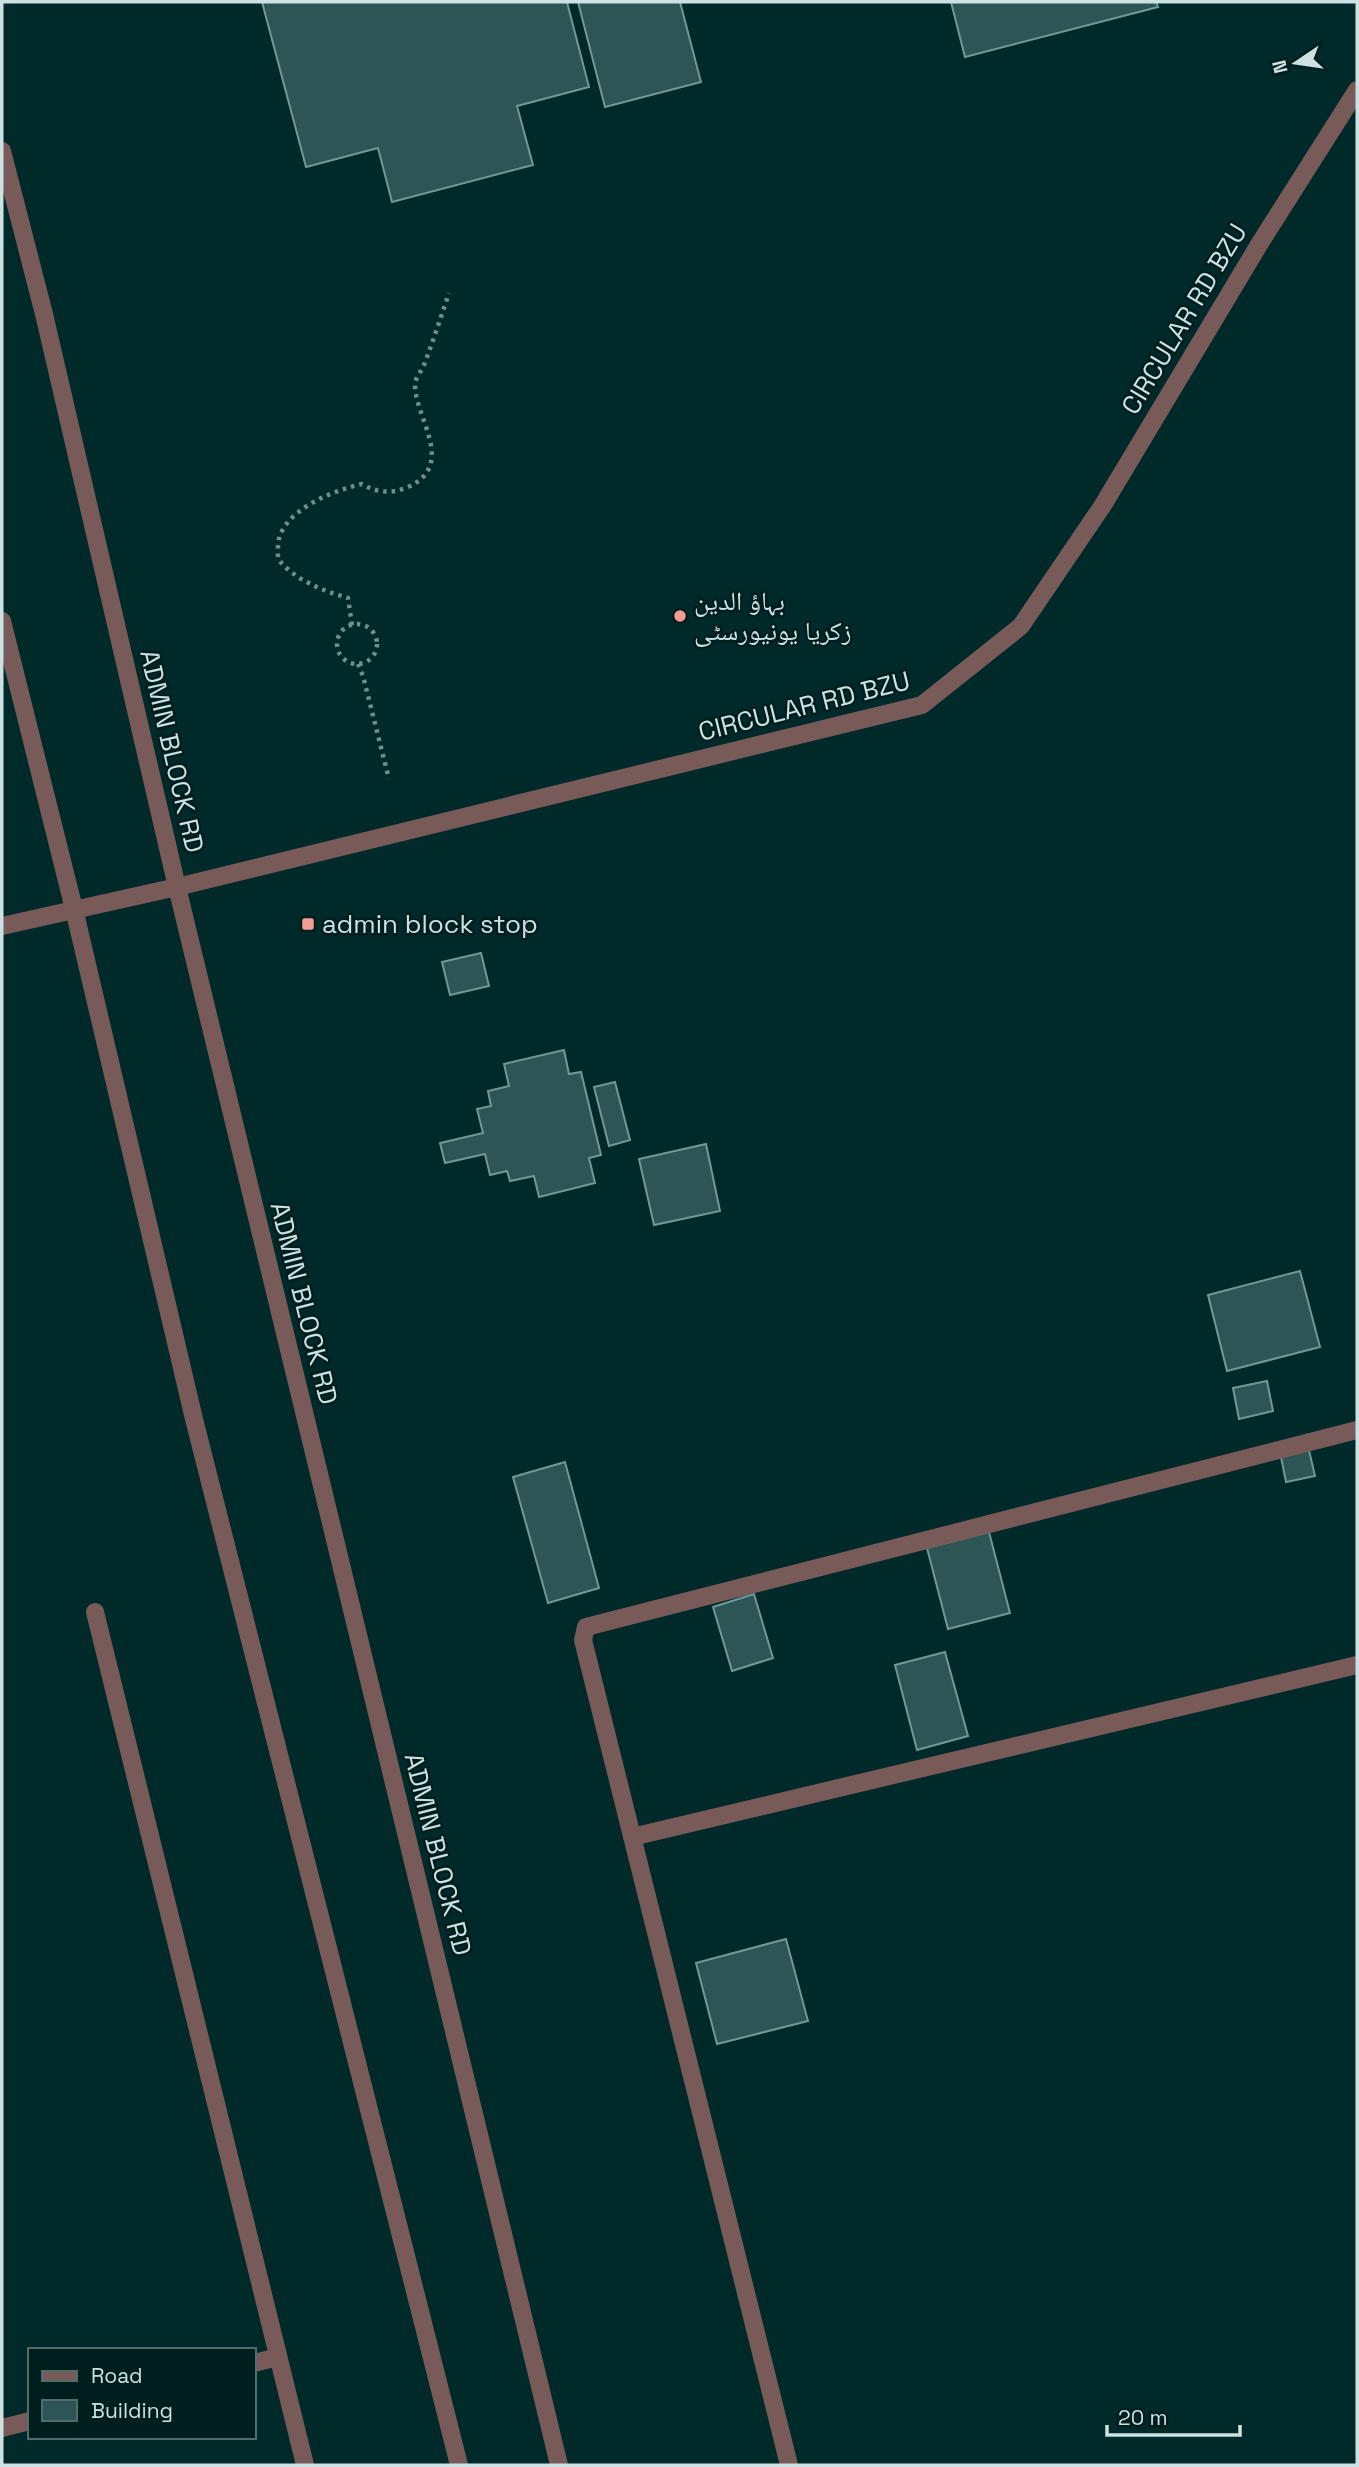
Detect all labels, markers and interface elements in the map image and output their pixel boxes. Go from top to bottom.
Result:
north arrow [1261,28,1331,98]
text: N [1266,58,1294,76]
street label: CIRCULAR RD BZU [1114,217,1254,421]
place label: بہاؤ الدین زکریا یونیورسٹی [694,584,852,648]
marker: بہاؤ الدین زکریا یونیورسٹی [672,608,688,624]
street label: ADMIN BLOCK RD [132,646,212,856]
street label: CIRCULAR RD BZU [695,663,913,749]
place label: admin block stop [322,907,538,941]
marker: admin block stop [300,916,316,932]
street label: ADMIN BLOCK RD [262,1198,346,1408]
street label: ADMIN BLOCK RD [396,1749,480,1959]
legend [28,2348,256,2439]
text: Road [91,2362,143,2389]
scale bar [1107,2394,1240,2438]
text: Building [91,2397,173,2424]
text: 20 m [1118,2404,1168,2431]

